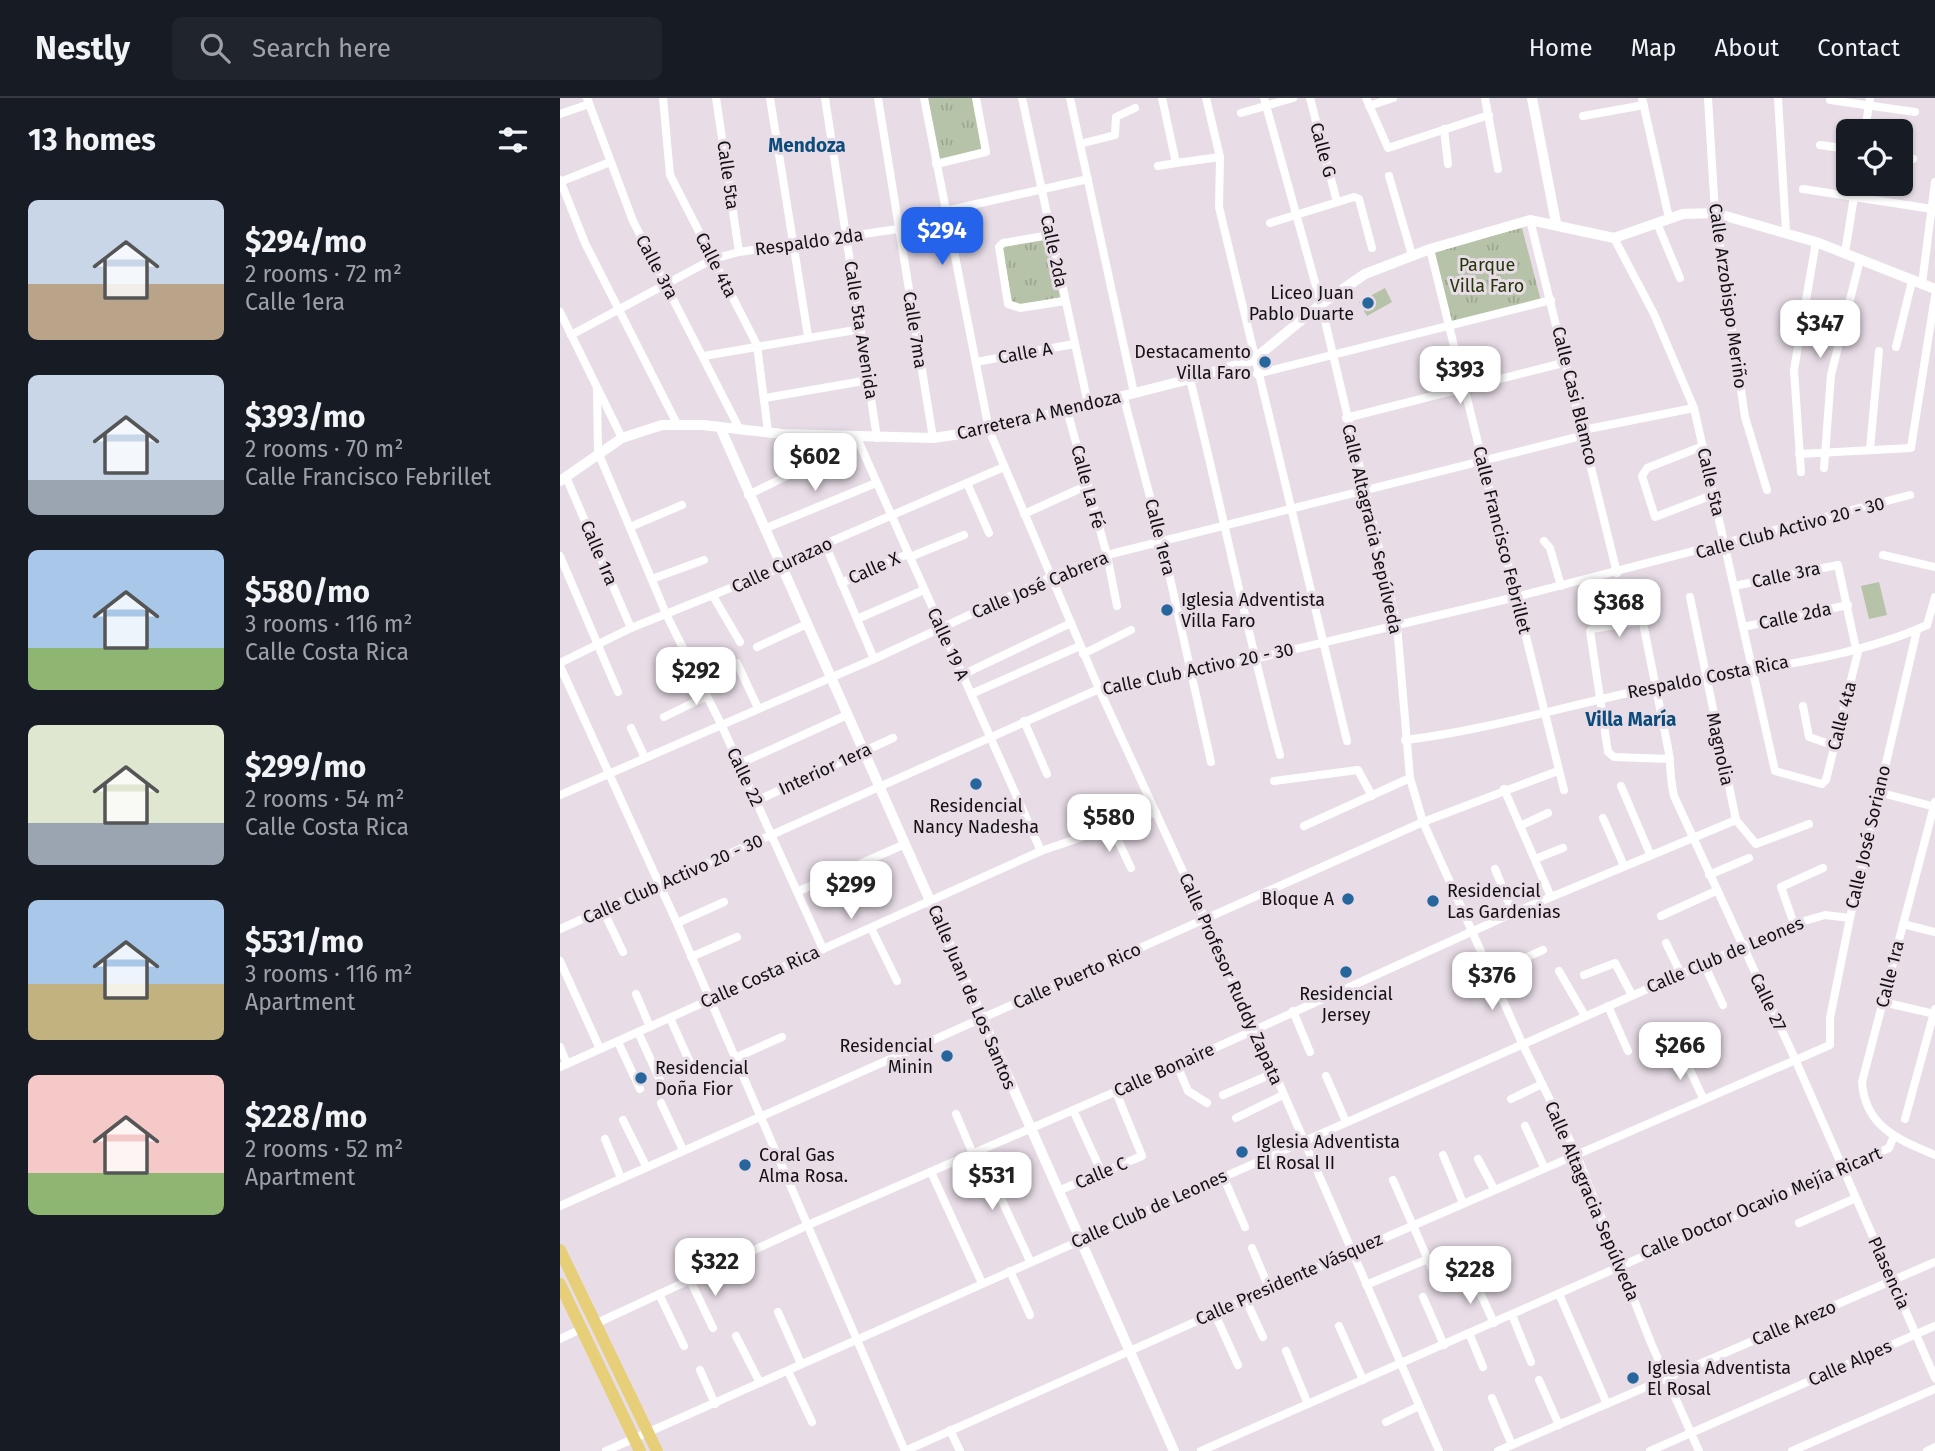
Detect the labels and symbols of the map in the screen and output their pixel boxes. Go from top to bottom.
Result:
street label: Calle G [1305,120,1341,180]
district label: Mendoza [768,134,846,157]
street label: Calle 5ta [712,139,744,211]
street label: Calle Arzobispo Meriño [1704,202,1752,390]
pin: $294 [901,208,983,267]
street label: Calle 2da [1036,213,1072,289]
street label: Respaldo 2da [753,224,865,260]
street label: Calle 4ta [690,229,742,301]
street label: Calle 3ra [631,231,683,303]
park label: Parque Villa Faro [1450,254,1524,297]
street label: Calle 5ta Avenida [839,259,883,401]
place label: Liceo Juan Pablo Duarte [1249,282,1354,325]
street label: Calle 7ma [898,290,932,370]
marker: Liceo Juan Pablo Duarte [1360,295,1376,311]
pin: $347 [1779,300,1861,360]
street label: Calle Casi Blamco [1547,324,1603,468]
street label: Calle A [996,337,1055,369]
place label: Destacamento Villa Faro [1134,341,1251,384]
pin: $393 [1419,346,1501,406]
marker: Destacamento Villa Faro [1257,354,1273,370]
street label: Carretera A Mendoza [955,385,1123,445]
street label: Calle Altagracia Sepúlveda [1337,422,1407,636]
pin: $602 [774,434,856,493]
street label: Calle La Fé [1066,443,1110,531]
street label: Calle Francisco Febrillet [1468,444,1536,637]
street label: Calle 5ta [1692,446,1730,518]
street label: Calle Club Activo 20 - 30 [1693,492,1887,564]
street label: Calle 1era [1140,496,1180,578]
street label: Calle 1ra [575,517,623,589]
street label: Calle Curazao [728,532,836,598]
street label: Calle José Cabrera [968,546,1112,624]
street label: Calle X [845,547,904,589]
street label: Calle 3ra [1750,557,1822,593]
pin: $368 [1578,580,1660,639]
place label: Iglesia Adventista Villa Faro [1181,589,1325,632]
street label: Calle 2da [1757,598,1833,634]
marker: Iglesia Adventista Villa Faro [1159,602,1175,618]
street label: Calle 19 A [922,604,974,684]
street label: Calle Club Activo 20 - 30 [1100,638,1296,700]
pin: $292 [655,648,737,707]
street label: Respaldo Costa Rica [1625,651,1791,703]
street label: Calle 4ta [1823,679,1861,753]
district label: Villa María [1584,708,1677,731]
street label: Magnolia [1702,710,1738,788]
street label: Interior 1era [775,738,875,800]
street label: Calle 22 [722,744,768,810]
street label: Calle José Soriano [1841,763,1895,911]
marker: Residencial Nancy Nadesha [968,776,984,792]
pin: $580 [1068,794,1150,854]
place label: Residencial Nancy Nadesha [913,795,1039,838]
street label: Calle Club Activo 20 - 30 [579,829,767,929]
pin: $299 [810,862,892,921]
street label: Calle Profesor Ruddy Zapata [1174,870,1288,1088]
place label: Residencial Las Gardenias [1447,880,1560,923]
place label: Bloque A [1261,888,1335,910]
marker: Bloque A [1340,891,1356,907]
marker: Residencial Las Gardenias [1425,893,1441,909]
street label: Calle Juan de Los Santos [923,901,1021,1093]
street label: Calle Club de Leones [1643,912,1807,998]
street label: Calle Puerto Rico [1009,938,1145,1014]
street label: Calle 1ra [1871,938,1909,1010]
street label: Calle Costa Rica [697,941,823,1013]
pin: $376 [1451,953,1533,1012]
marker: Residencial Jersey [1338,964,1354,980]
street label: Calle 27 [1745,970,1791,1034]
place label: Residencial Jersey [1299,983,1393,1026]
pin: $266 [1639,1023,1721,1082]
place label: Residencial Minin [839,1035,933,1078]
street label: Calle Bonaire [1110,1038,1218,1102]
marker: Residencial Minin [939,1048,955,1064]
place label: Residencial Doña Fior [655,1057,749,1100]
marker: Residencial Doña Fior [633,1070,649,1086]
street label: Calle Altagracia Sepúlveda [1540,1098,1644,1304]
place label: Iglesia Adventista El Rosal II [1256,1131,1400,1174]
street label: Calle Doctor Ocavio Mejía Ricart [1637,1142,1885,1264]
place label: Coral Gas Alma Rosa. [759,1144,848,1187]
marker: Iglesia Adventista El Rosal II [1234,1144,1250,1160]
pin: $531 [951,1152,1033,1212]
street label: Calle C [1072,1152,1130,1194]
marker: Coral Gas Alma Rosa. [737,1157,753,1173]
street label: Calle Club de Leones [1068,1165,1230,1253]
street label: Calle Presidente Vásquez [1192,1228,1386,1330]
street label: Plasencia [1863,1233,1915,1313]
pin: $322 [674,1238,756,1298]
pin: $228 [1429,1246,1511,1306]
street label: Calle Arezo [1749,1295,1839,1351]
street label: Calle Alpes [1805,1335,1895,1391]
place label: Iglesia Adventista El Rosal [1647,1357,1791,1400]
marker: Iglesia Adventista El Rosal [1625,1370,1641,1386]

